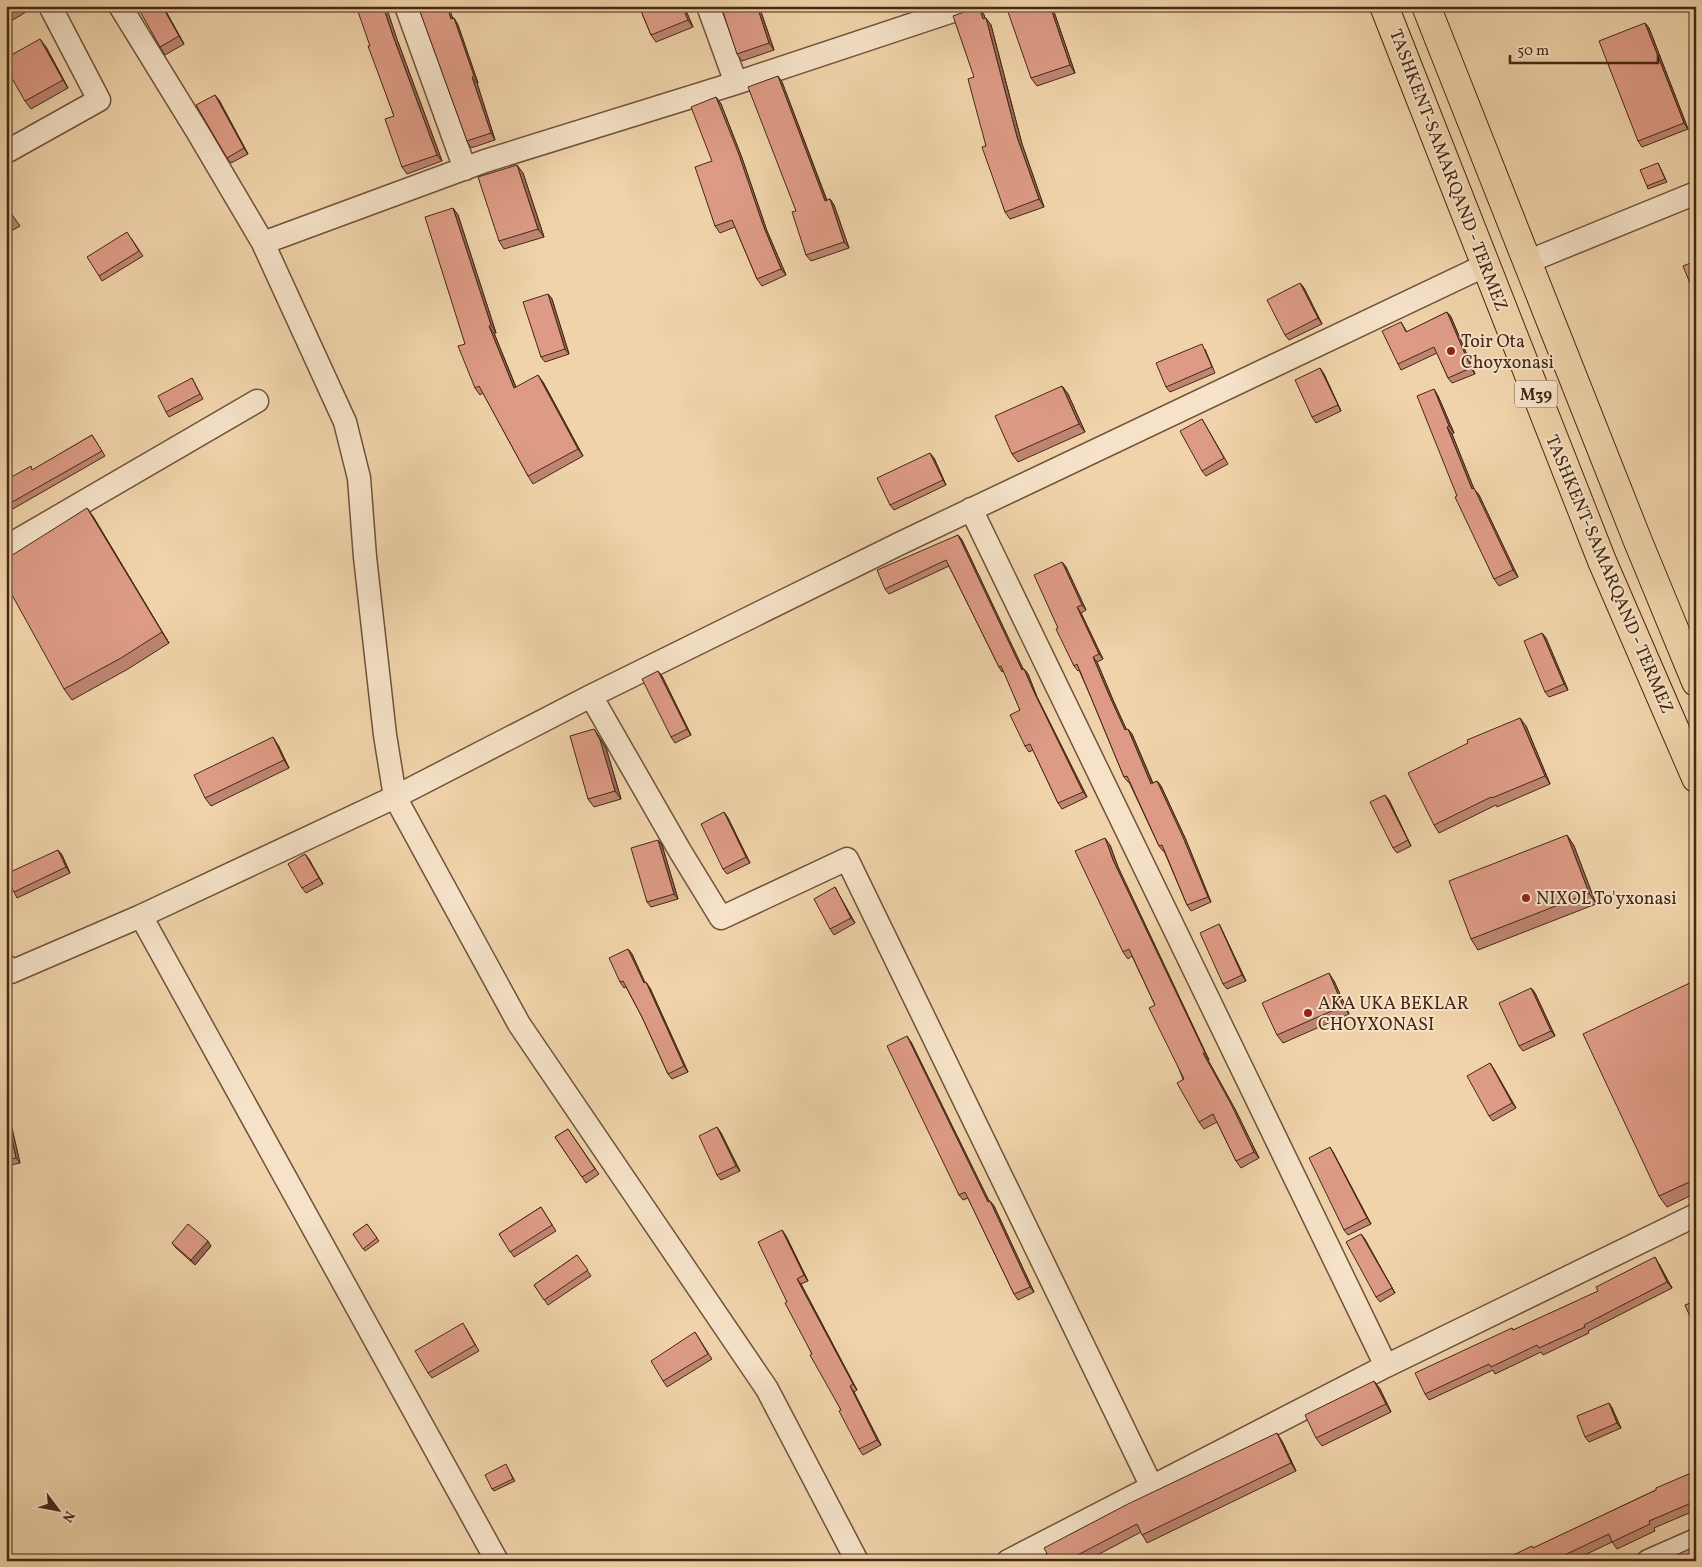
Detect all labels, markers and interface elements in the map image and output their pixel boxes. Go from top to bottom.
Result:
street label: TASHKENT-SAMARQAND - TERMEZ [1382,26,1513,315]
scale bar [1510,32,1657,64]
text: 50 m [1517,41,1549,62]
place label: Toir Ota Choyxonasi [1461,330,1554,376]
marker: Toir Ota Choyxonasi [1445,345,1457,357]
road number: M39 [1515,380,1557,408]
street label: TASHKENT-SAMARQAND - TERMEZ [1538,431,1679,718]
place label: NIXOL To'yxonasi [1536,887,1677,912]
marker: NIXOL To'yxonasi [1520,892,1532,904]
place label: AKA UKA BEKLAR CHOYXONASI [1318,992,1469,1038]
marker: AKA UKA BEKLAR CHOYXONASI [1302,1007,1314,1019]
north arrow [32,1484,82,1534]
text: N [57,1507,79,1525]

